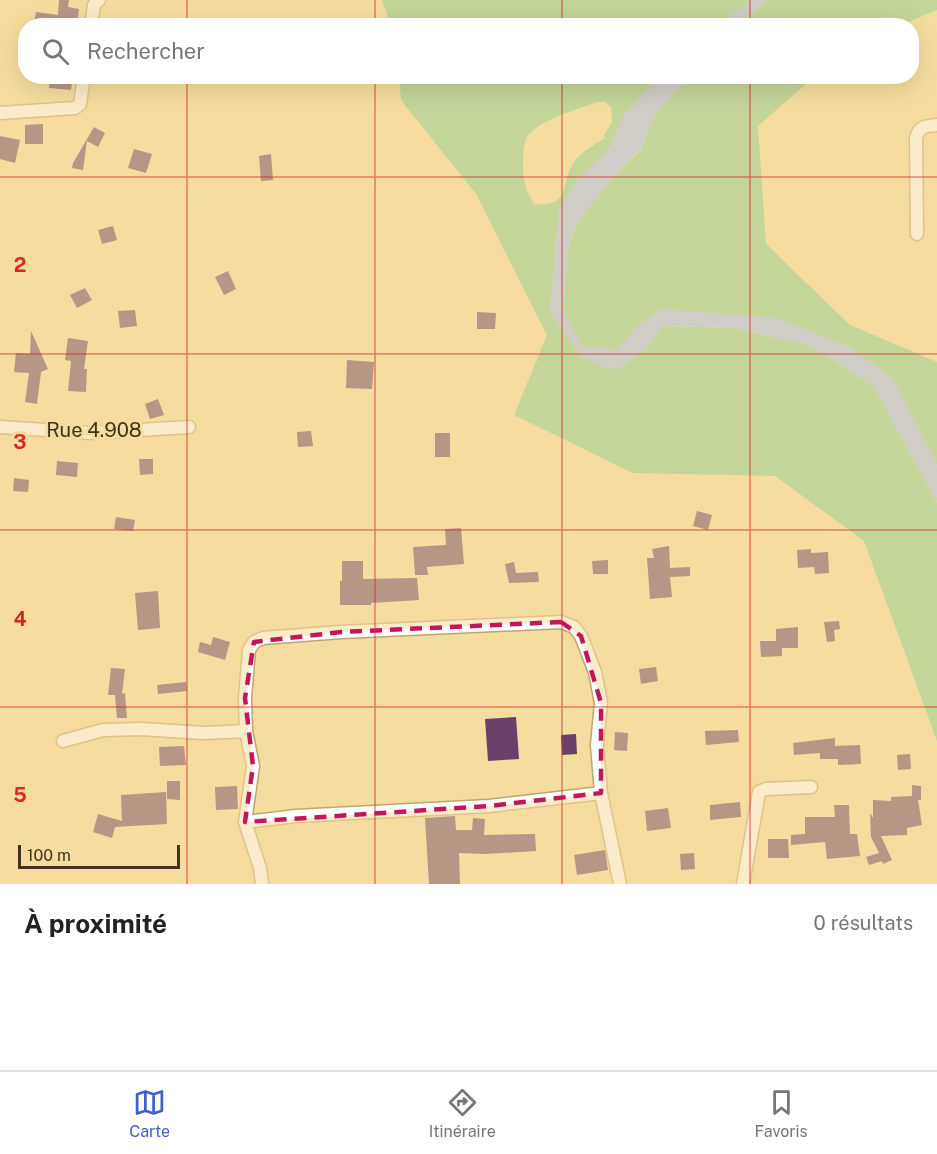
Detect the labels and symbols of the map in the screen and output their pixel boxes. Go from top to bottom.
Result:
text: 2 [14,253,26,277]
street label: Rue 4.908 [46,418,142,442]
text: 3 [13,430,27,454]
text: 4 [13,607,27,631]
text: 5 [13,783,27,807]
scale bar [18,842,180,870]

